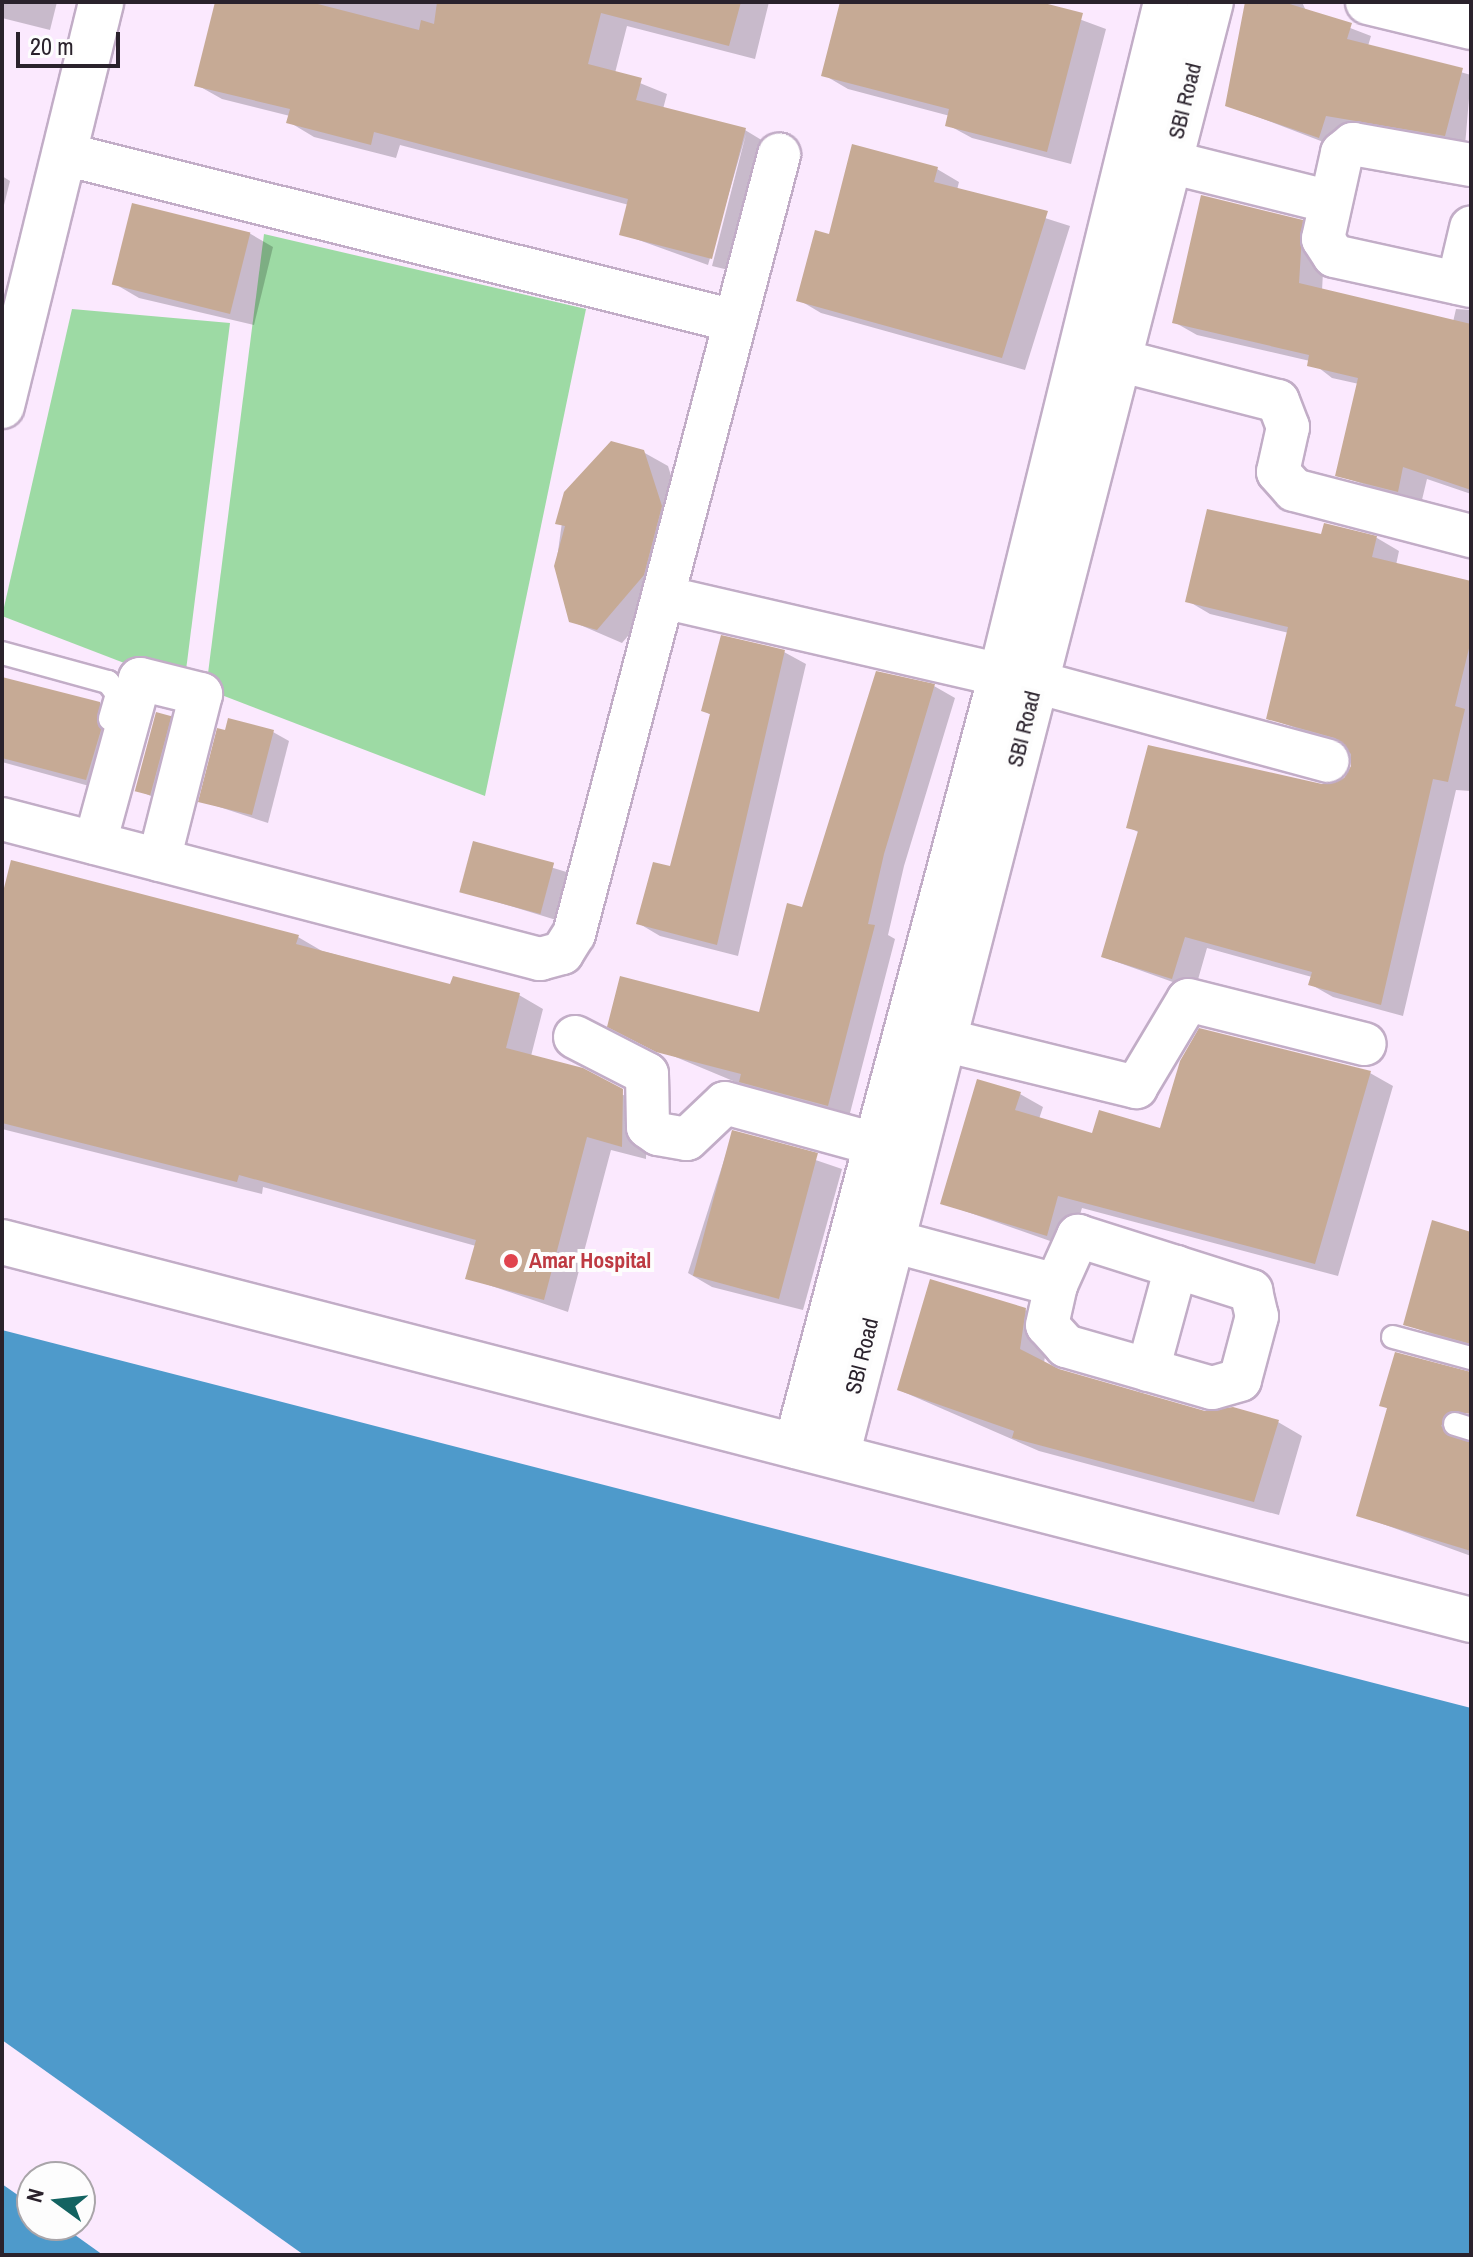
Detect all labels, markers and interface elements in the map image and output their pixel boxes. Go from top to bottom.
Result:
scale bar [20,16,124,66]
text: 20 m [30,30,74,62]
street label: SBI Road [1163,60,1207,142]
street label: SBI Road [1002,688,1046,770]
place label: Amar Hospital [529,1248,651,1274]
marker: Amar Hospital [500,1250,522,1272]
street label: SBI Road [840,1315,884,1397]
north arrow [16,2161,96,2241]
text: N [19,2185,51,2205]

